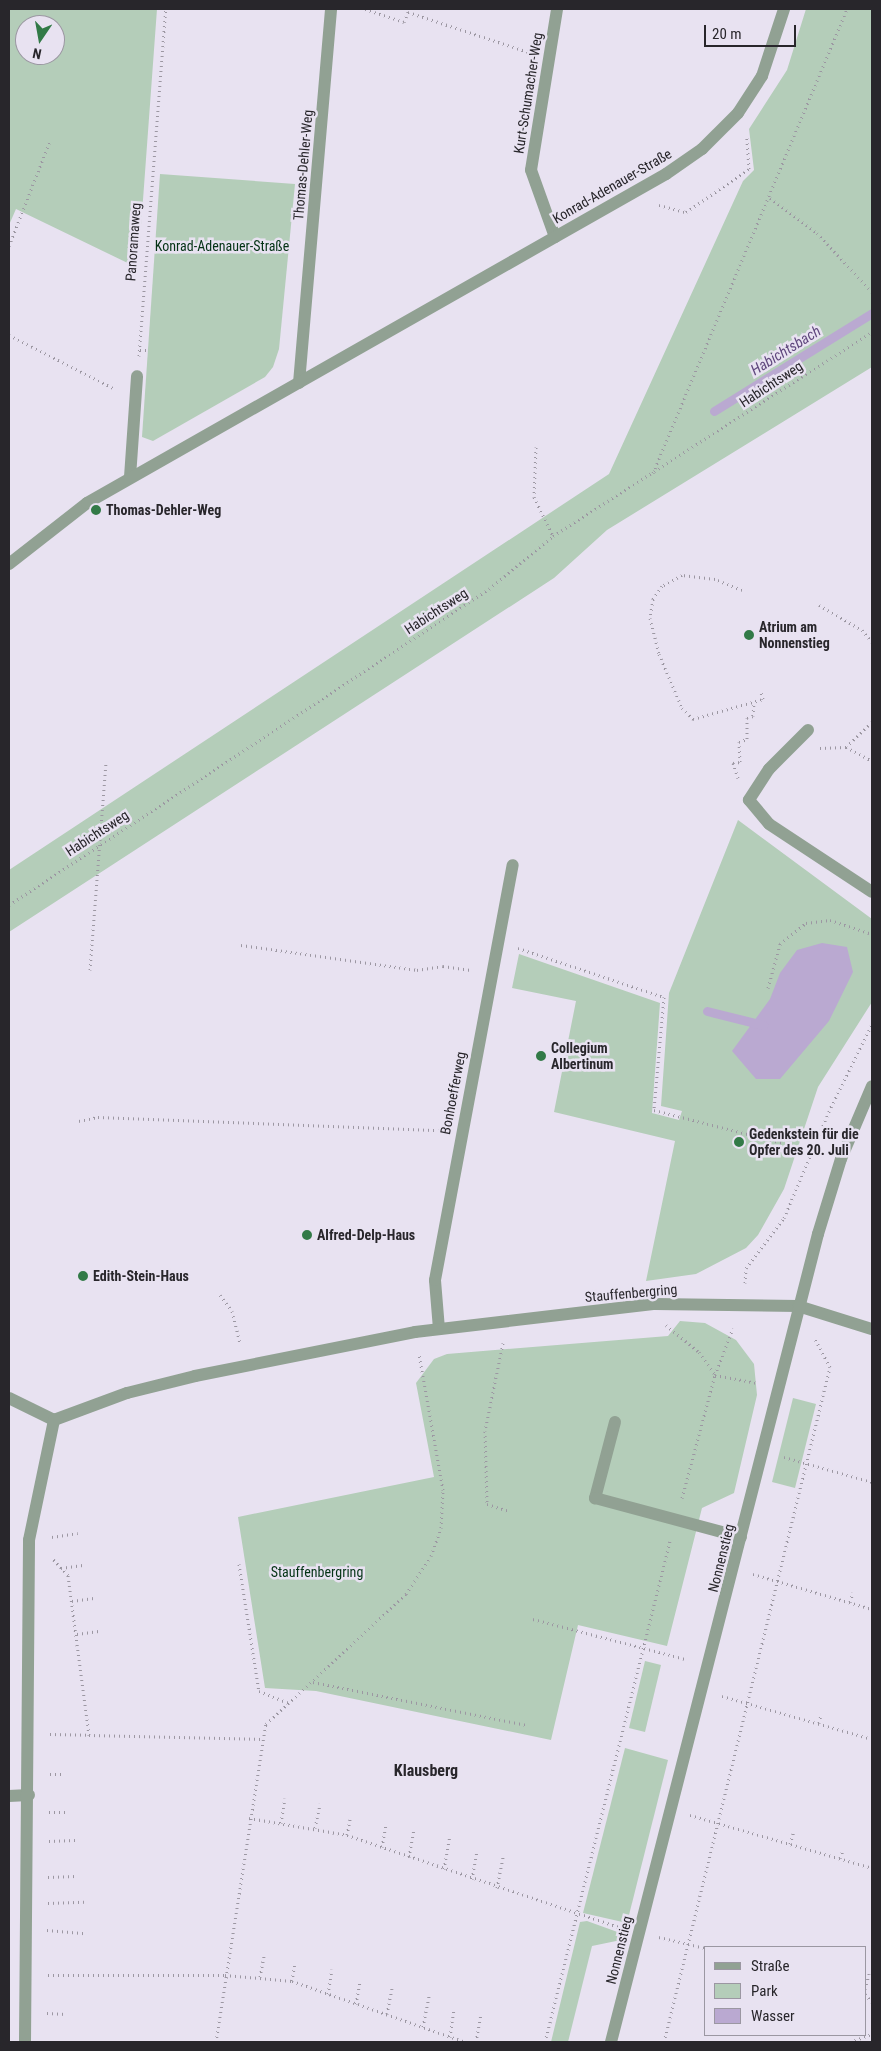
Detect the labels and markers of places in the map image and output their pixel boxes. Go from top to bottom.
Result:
place label: Thomas-Dehler-Weg [106,502,221,518]
marker: Thomas-Dehler-Weg [90,504,102,516]
place label: Atrium am Nonnenstieg [759,619,830,652]
marker: Atrium am Nonnenstieg [743,629,755,641]
place label: Collegium Albertinum [551,1040,613,1072]
marker: Collegium Albertinum [535,1050,547,1062]
place label: Gedenkstein für die Opfer des 20. Juli [749,1126,859,1158]
marker: Gedenkstein für die Opfer des 20. Juli [733,1136,745,1148]
place label: Alfred-Delp-Haus [317,1227,415,1243]
marker: Alfred-Delp-Haus [301,1229,313,1241]
place label: Edith-Stein-Haus [93,1268,189,1284]
marker: Edith-Stein-Haus [77,1270,89,1282]

